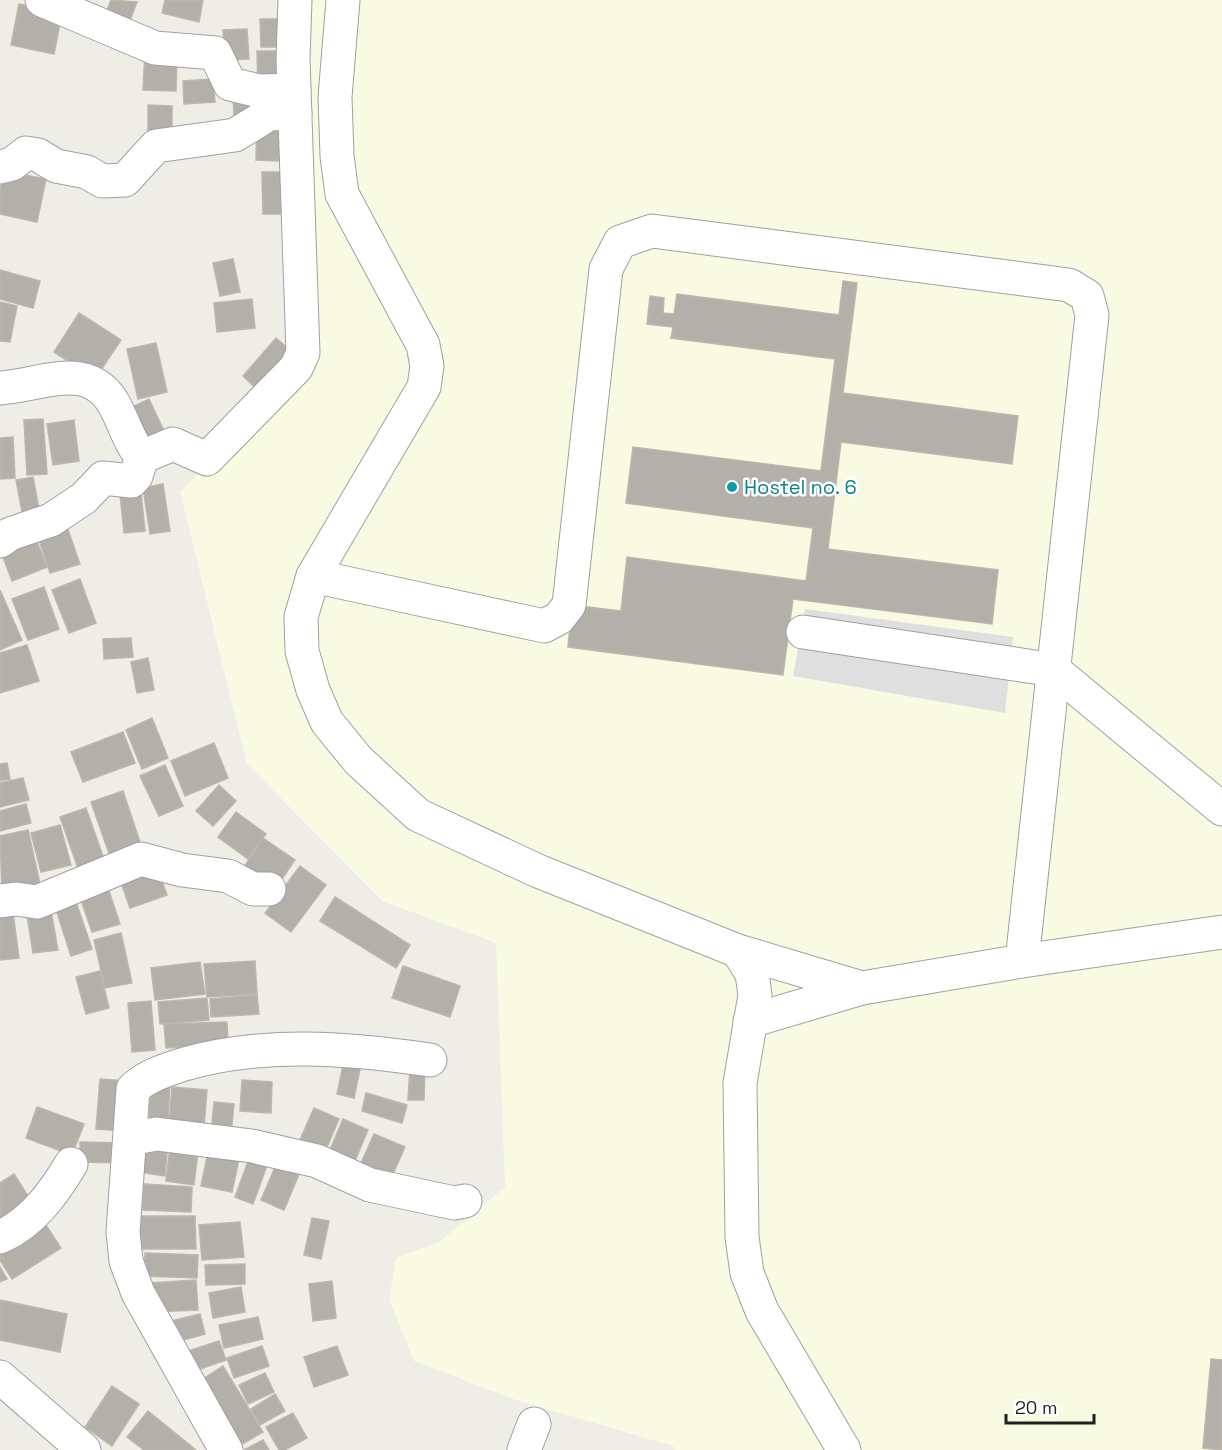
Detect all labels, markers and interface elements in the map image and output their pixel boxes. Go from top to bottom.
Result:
place label: Hostel no. 6 [744,474,857,500]
marker: Hostel no. 6 [725,480,739,494]
scale bar [1006,1387,1094,1425]
text: 20 m [1015,1396,1058,1419]

